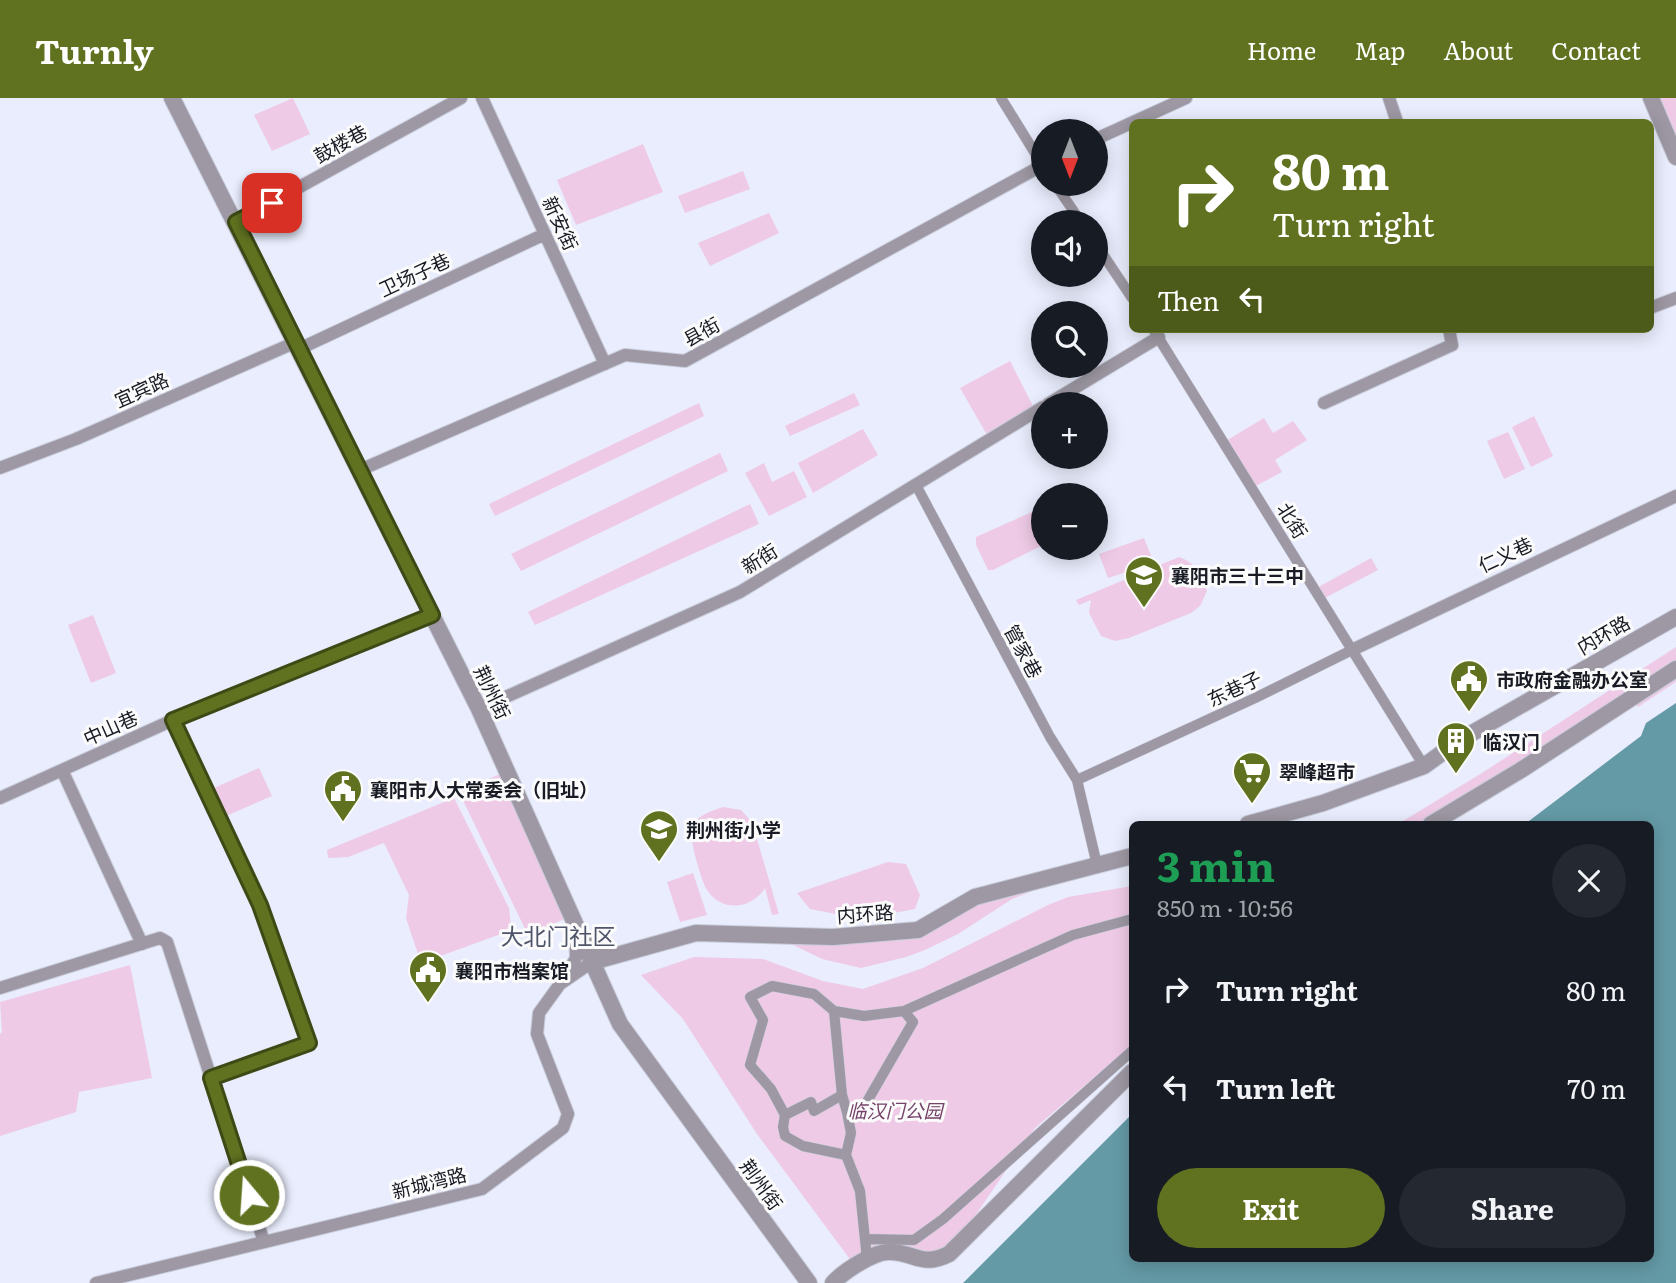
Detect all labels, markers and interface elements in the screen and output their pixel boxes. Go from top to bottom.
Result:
text: Turnly [35,25,154,74]
text: Home [1247,32,1316,67]
text: Map [1354,32,1405,67]
text: About [1443,32,1513,67]
text: Contact [1551,32,1641,67]
street label: 鼓楼巷 [308,117,372,169]
north arrow [1031,119,1108,196]
map controls [1031,119,1108,560]
text: 80 m [1272,132,1390,205]
icon: right [1157,147,1248,238]
pin [242,173,302,233]
icon: arrive [253,184,291,222]
street label: 新安街 [536,191,586,255]
text: Turn right [1272,199,1434,247]
button: sound [1031,210,1108,287]
street label: 卫场子巷 [374,245,454,303]
text: Then [1157,280,1219,319]
icon: left [1233,280,1271,318]
button: search [1031,301,1108,378]
street label: 县街 [678,310,724,352]
street label: 宜宾路 [109,365,173,413]
button: + [1031,392,1108,469]
button: − [1031,483,1108,560]
street label: 北街 [1271,496,1315,544]
street label: 仁义巷 [1473,529,1537,579]
street label: 新街 [735,536,783,580]
school or university icon: 襄阳市三十三中 [1123,554,1165,609]
place label: 襄阳市三十三中 [1171,561,1304,589]
street label: 内环路 [1571,608,1635,660]
street label: 管家巷 [998,619,1050,683]
public building icon: 市政府金融办公室 [1448,658,1490,713]
street label: 荆州街 [468,660,518,724]
street label: 东巷子 [1202,663,1266,713]
place label: 市政府金融办公室 [1496,665,1648,693]
street label: 中山巷 [78,703,142,751]
building icon: 临汉门 [1435,720,1477,775]
place label: 临汉门 [1483,727,1540,755]
supermarket icon: 翠峰超市 [1231,750,1273,805]
place label: 翠峰超市 [1279,757,1355,785]
public building icon: 襄阳市人大常委会（旧址） [322,768,364,823]
place label: 襄阳市人大常委会（旧址） [370,775,598,803]
school or university icon: 荆州街小学 [638,808,680,863]
place label: 荆州街小学 [686,815,781,843]
text: 3 min [1157,833,1275,895]
button: close [1552,844,1626,918]
text: 850 m · 10:56 [1157,890,1293,924]
street label: 内环路 [836,897,894,929]
district label: 大北门社区 [501,918,616,952]
public building icon: 襄阳市档案馆 [407,949,449,1004]
place label: 襄阳市档案馆 [455,956,569,984]
icon: right [1157,970,1195,1008]
text: Turn right [1216,970,1358,1009]
text: 80 m [1566,970,1626,1009]
icon: left [1157,1068,1195,1106]
text: Turn left [1216,1068,1335,1107]
text: 70 m [1567,1068,1626,1107]
park label: 临汉门公园 [847,1096,945,1124]
street label: 荆州街 [734,1153,790,1215]
position arrow [212,1158,286,1232]
street label: 新城湾路 [389,1159,469,1205]
button: Exit [1157,1168,1385,1248]
button: Share [1399,1168,1626,1248]

